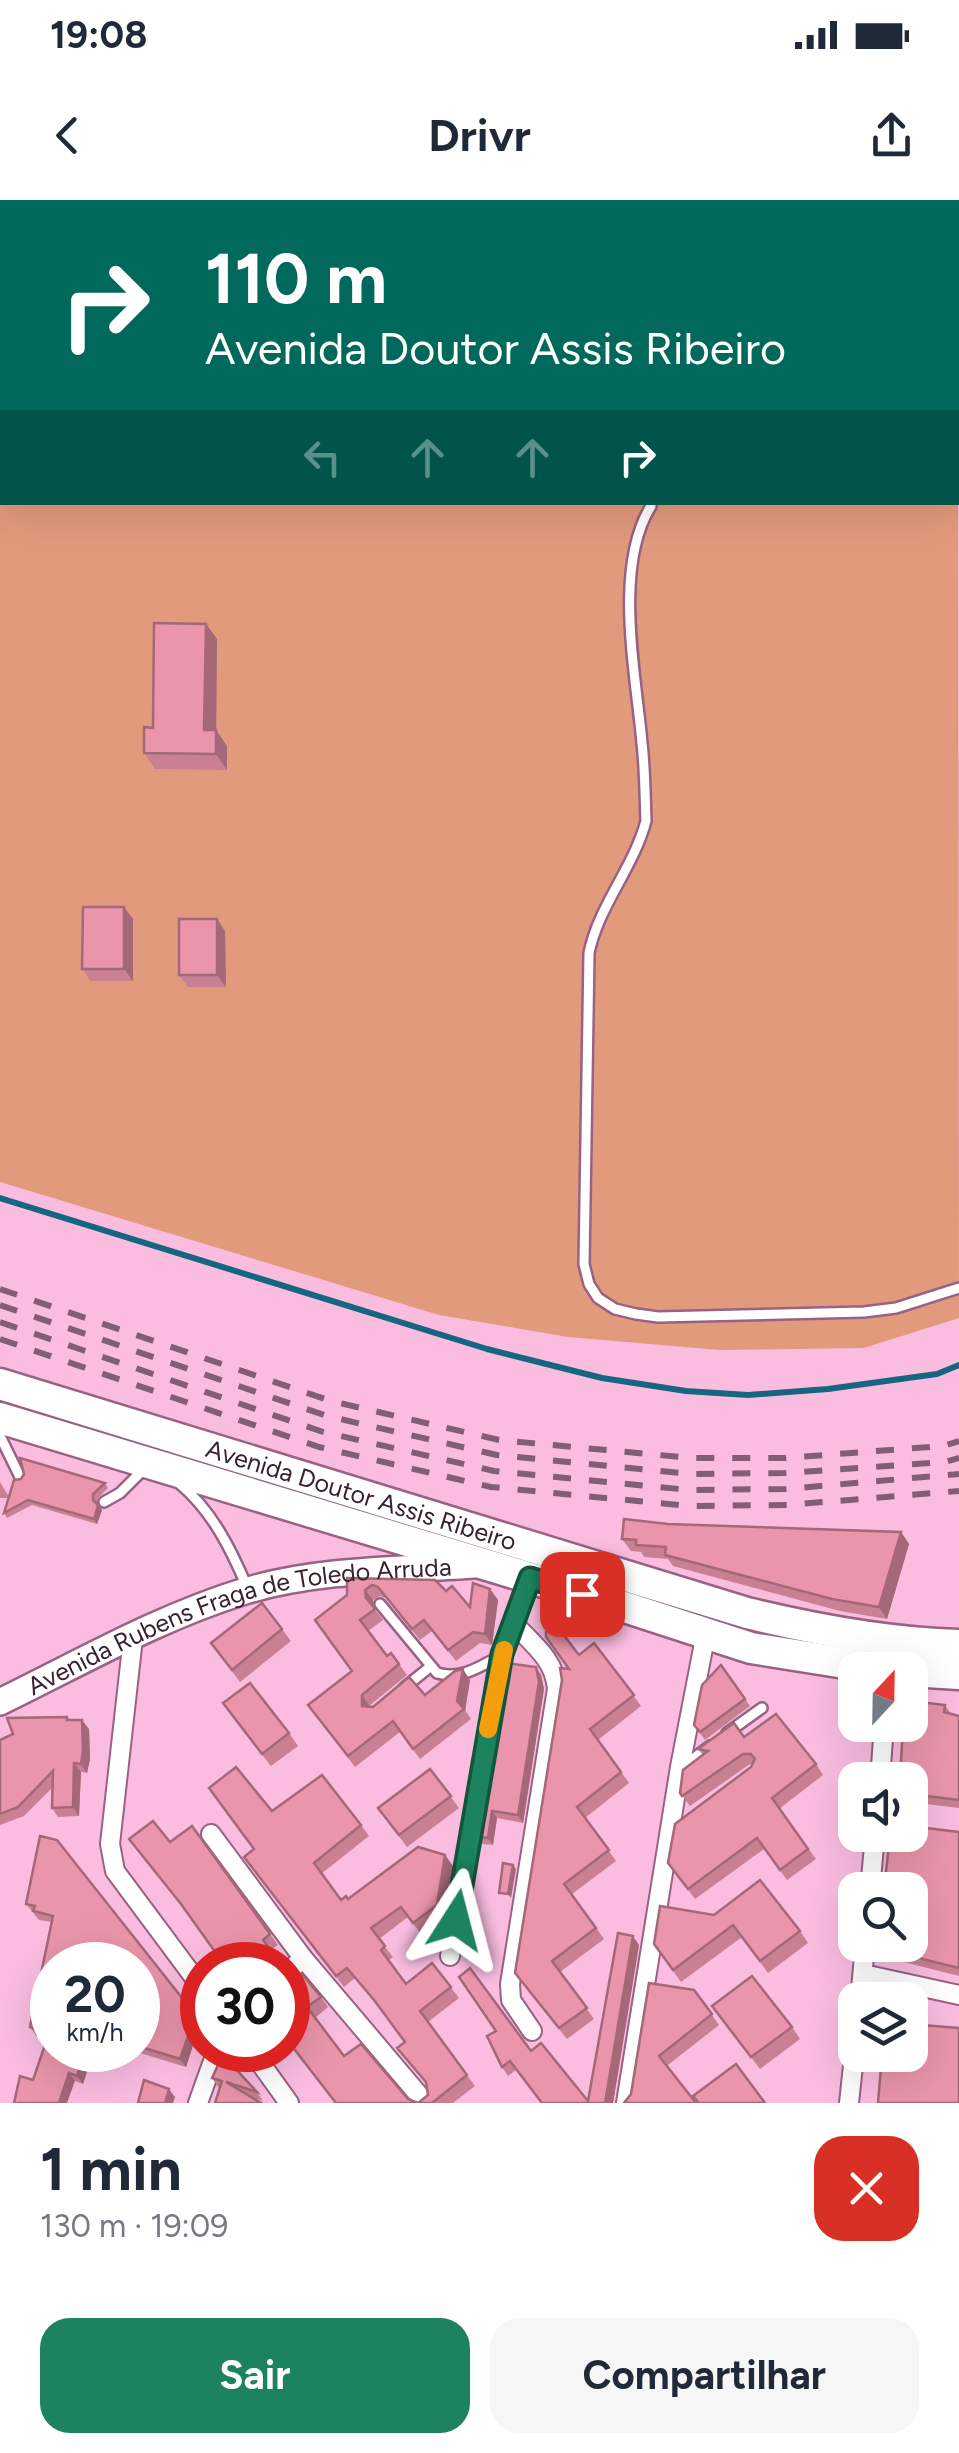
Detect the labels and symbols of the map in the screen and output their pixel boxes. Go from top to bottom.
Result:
street label: Avenida Doutor Assis Ribeiro [203,1433,520,1556]
street label: Avenida Rubens Fraga de Toledo Arruda [22,1551,452,1701]
pin [540,1552,625,1637]
north arrow [838,1652,928,1742]
position arrow [404,1868,508,1972]
speed limit sign: 30 [180,1942,310,2072]

